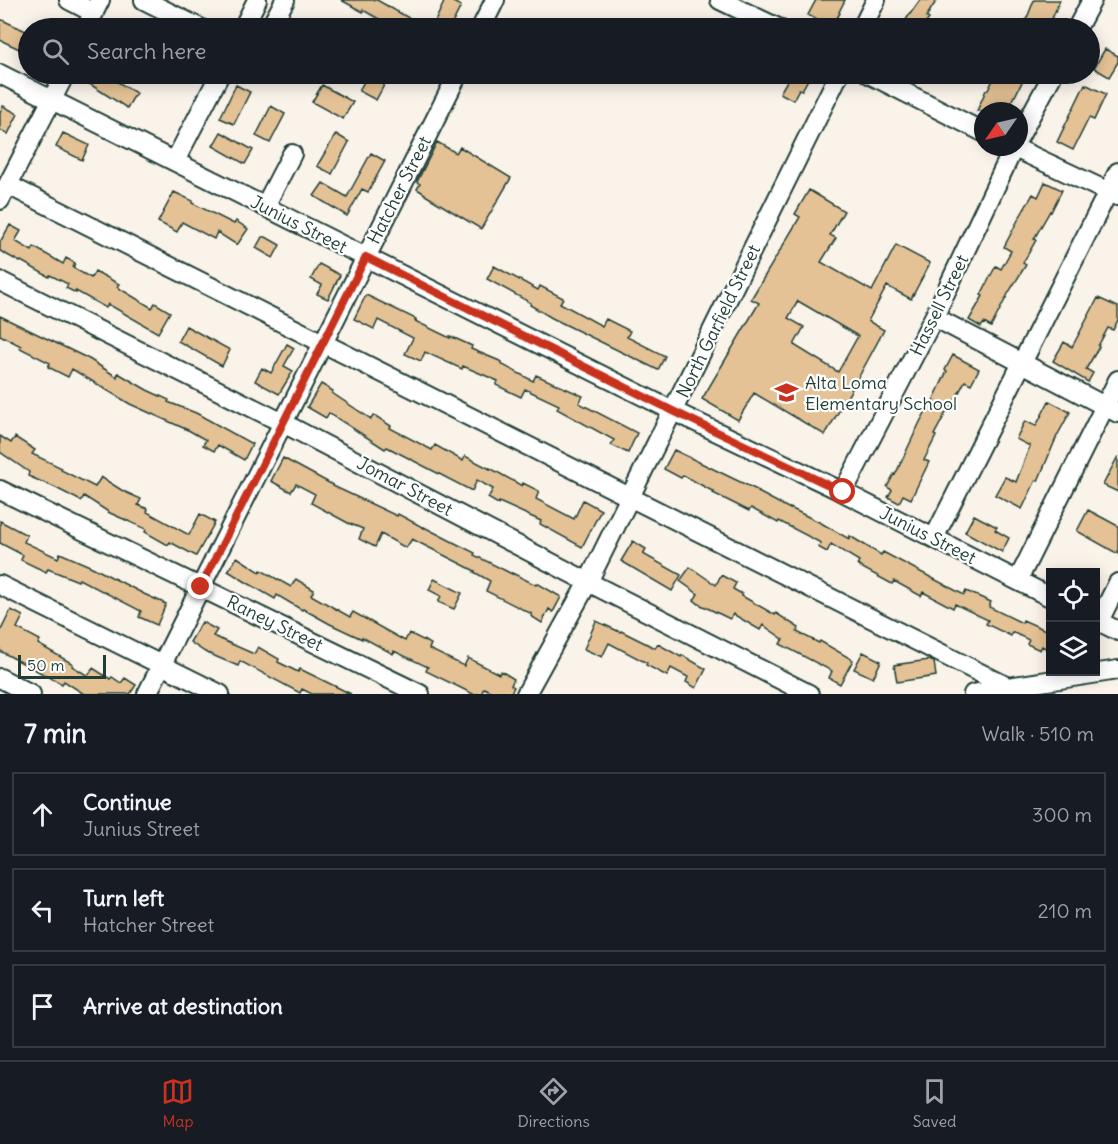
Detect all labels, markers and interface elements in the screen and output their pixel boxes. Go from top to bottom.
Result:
search box [18,18,1100,84]
icon: search [39,35,72,68]
text: Search here [87,37,206,65]
north arrow [974,102,1028,156]
street label: Hatcher Street [362,132,436,248]
street label: Junius Street [247,190,351,258]
street label: North Garfield Street [671,241,765,401]
street label: Hassell Street [905,251,973,359]
place label: Alta Loma Elementary School [805,371,957,415]
school or university icon: Alta Loma Elementary School [774,379,800,405]
street label: Jomar Street [353,451,457,521]
route start [829,478,855,504]
street label: Junius Street [876,501,980,569]
map controls [1046,568,1100,676]
button: locate [1046,568,1100,622]
route end [187,573,213,599]
street label: Raney Street [223,590,327,656]
button: layers [1046,622,1100,676]
scale bar [18,652,106,680]
text: 50 m [27,655,65,675]
text: 7 min [24,717,87,750]
text: Walk · 510 m [982,721,1094,746]
text: Continue [83,788,172,816]
icon: ahead [26,798,59,831]
text: 300 m [1032,802,1092,827]
text: Junius Street [83,816,200,841]
text: Turn left [83,884,164,912]
icon: left [26,894,59,927]
text: 210 m [1038,898,1092,923]
text: Hatcher Street [83,912,214,937]
icon: arrive [26,990,59,1023]
text: Arrive at destination [83,992,283,1020]
tab: Map [161,1075,194,1131]
tab: Directions [517,1075,590,1131]
tab: Saved [913,1075,957,1131]

